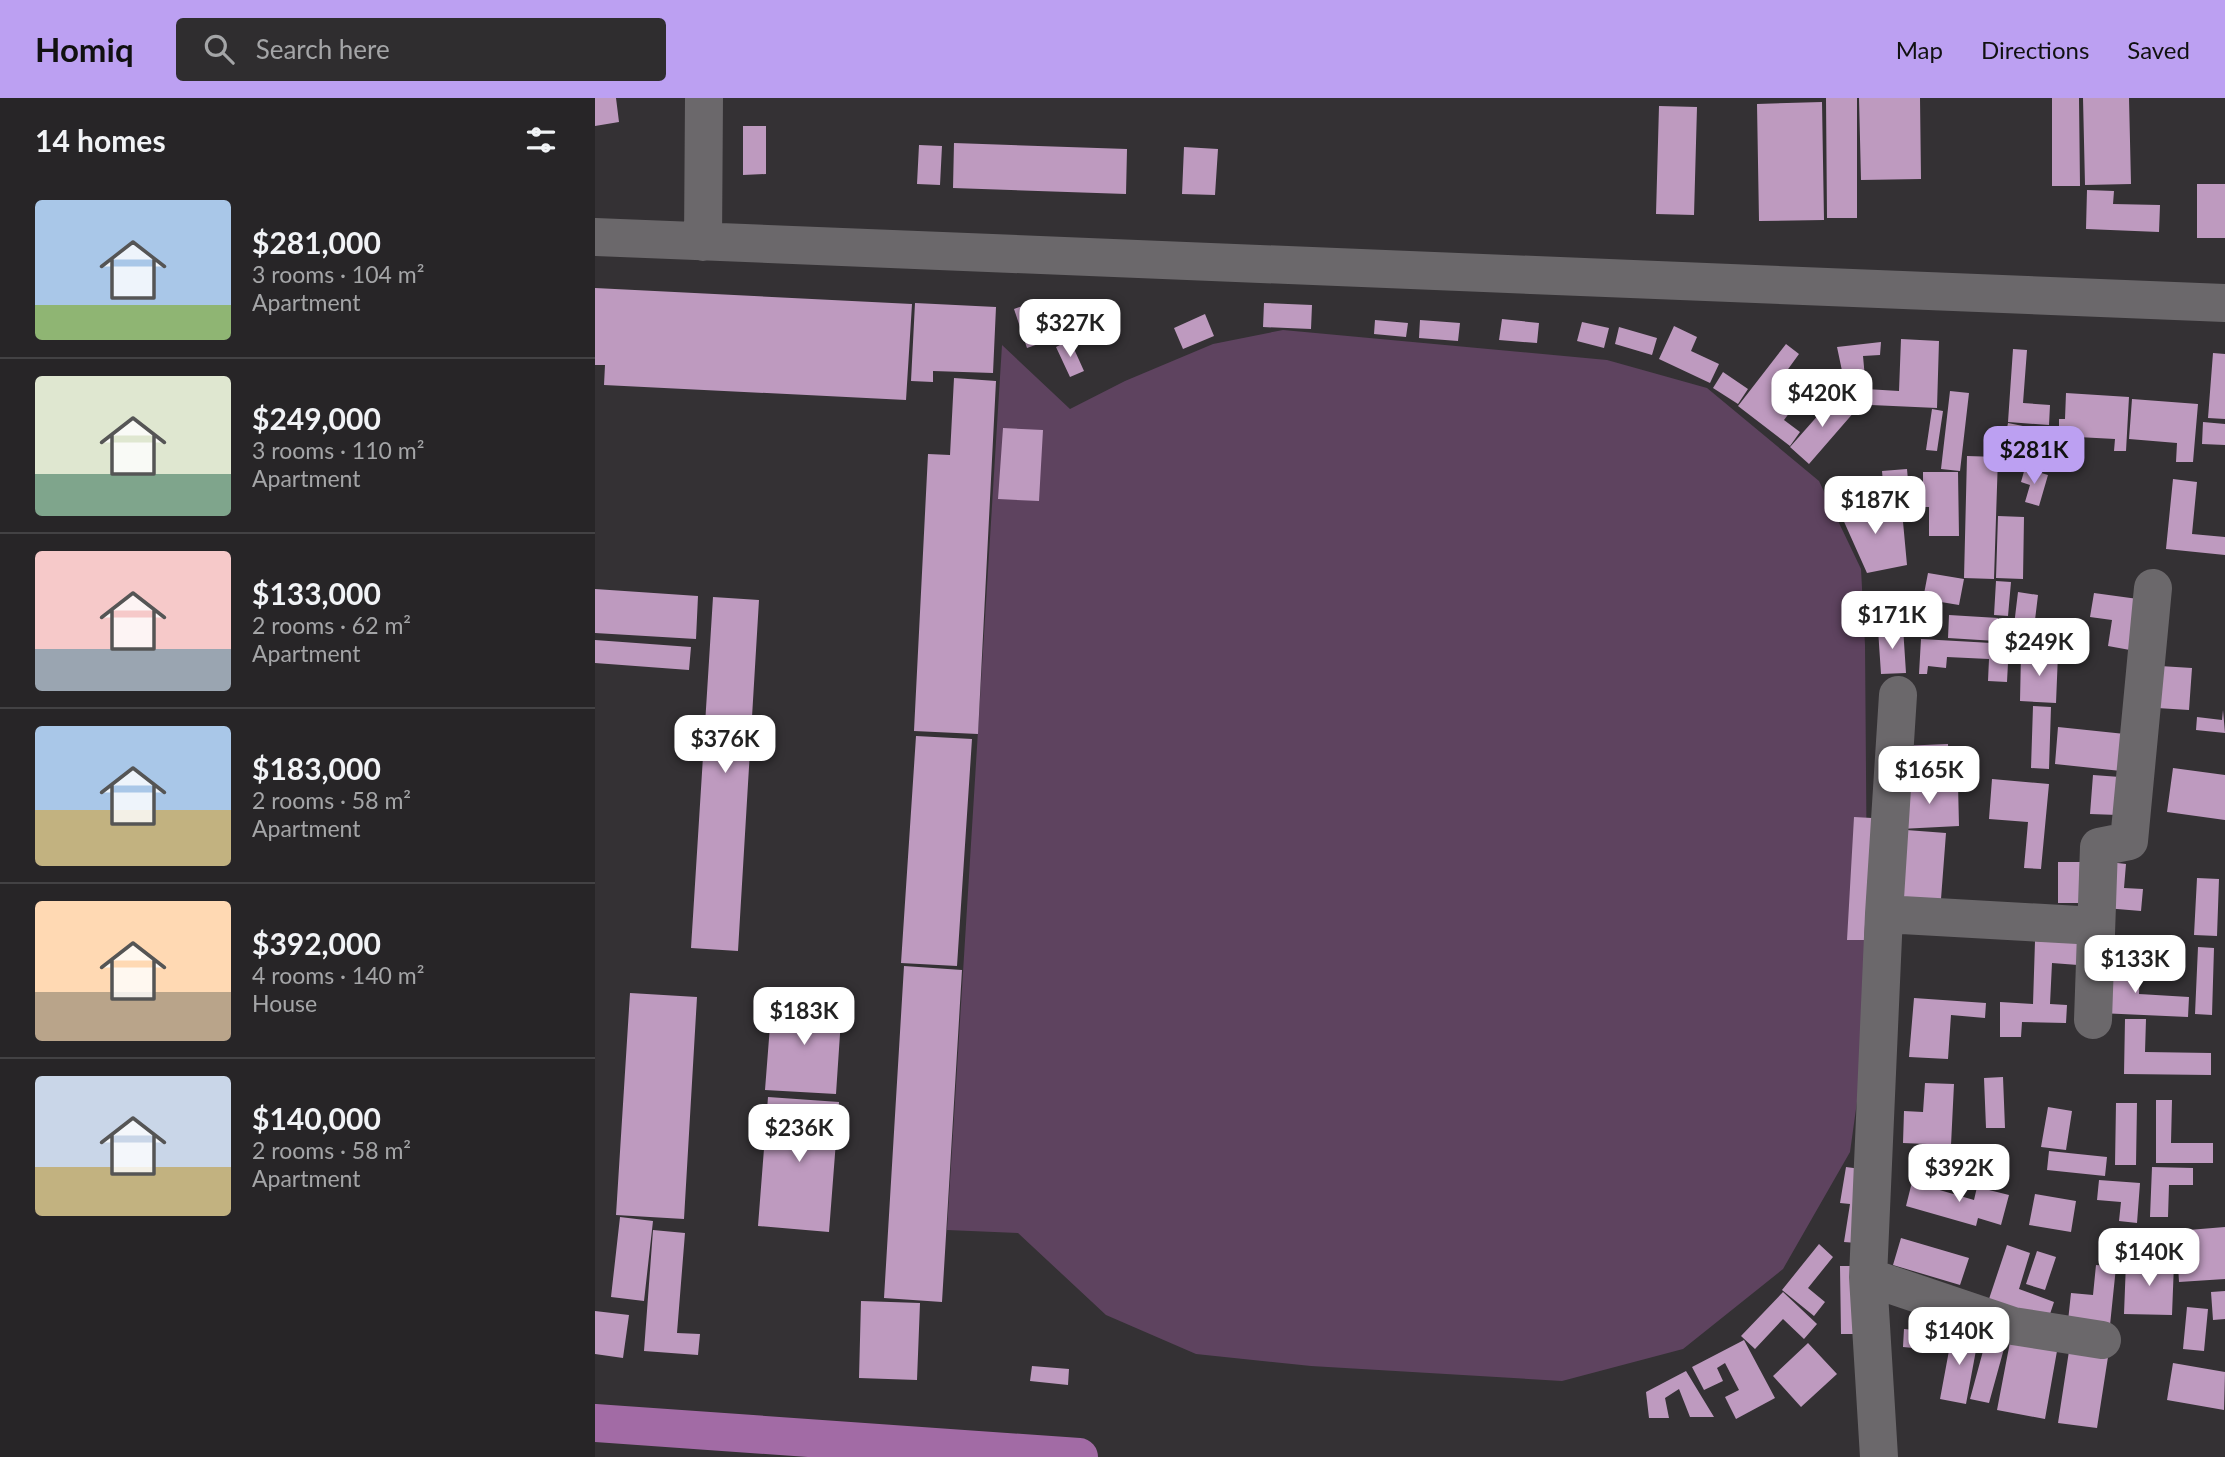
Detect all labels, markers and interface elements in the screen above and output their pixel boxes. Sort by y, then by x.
search box [176,18,666,81]
text: Homiq [35,29,134,69]
icon: search [200,30,238,68]
text: Search here [256,33,390,65]
text: Map [1896,35,1943,64]
text: Directions [1981,35,2089,64]
text: Saved [2127,35,2190,64]
icon: filters [522,121,560,159]
text: 14 homes [35,122,166,158]
text: $281,000 [252,224,381,260]
icon: home [91,228,175,312]
text: 3 rooms · 104 m² [252,260,424,288]
text: Apartment [252,288,360,316]
pin: $327K [1021,300,1119,359]
text: $327K [1035,308,1105,336]
pin: $420K [1773,370,1871,429]
text: $420K [1787,378,1857,406]
text: $249,000 [252,400,381,436]
icon: home [91,404,175,488]
pin: $281K [1985,426,2083,486]
text: $281K [1999,435,2069,463]
text: 3 rooms · 110 m² [252,436,424,464]
text: Apartment [252,464,360,492]
pin: $187K [1826,476,1924,536]
text: $187K [1840,485,1910,513]
text: $133,000 [252,575,381,611]
icon: home [91,579,175,663]
pin: $171K [1843,592,1941,651]
text: $171K [1857,600,1927,628]
text: 2 rooms · 62 m² [252,611,411,639]
pin: $249K [1990,618,2088,678]
text: $249K [2004,627,2074,655]
text: Apartment [252,639,360,667]
pin: $376K [676,716,774,775]
text: $376K [690,724,760,752]
pin: $165K [1880,746,1978,806]
text: $183,000 [252,750,381,786]
icon: home [91,754,175,838]
text: $165K [1894,755,1964,783]
text: 2 rooms · 58 m² [252,786,411,814]
text: Apartment [252,814,360,842]
text: $392,000 [252,925,381,961]
icon: home [91,929,175,1013]
pin: $133K [2086,936,2184,995]
text: $133K [2100,944,2170,972]
text: 4 rooms · 140 m² [252,961,424,989]
pin: $183K [755,988,853,1047]
text: House [252,989,317,1017]
text: $183K [769,996,839,1024]
text: $140,000 [252,1100,381,1136]
icon: home [91,1104,175,1188]
pin: $236K [750,1104,848,1164]
text: $236K [764,1113,834,1141]
text: 2 rooms · 58 m² [252,1136,411,1164]
pin: $392K [1910,1144,2008,1204]
text: $392K [1924,1153,1994,1181]
text: Apartment [252,1164,360,1192]
pin: $140K [2100,1228,2198,1288]
text: $140K [2114,1237,2184,1265]
pin: $140K [1910,1308,2008,1367]
text: $140K [1924,1316,1994,1344]

